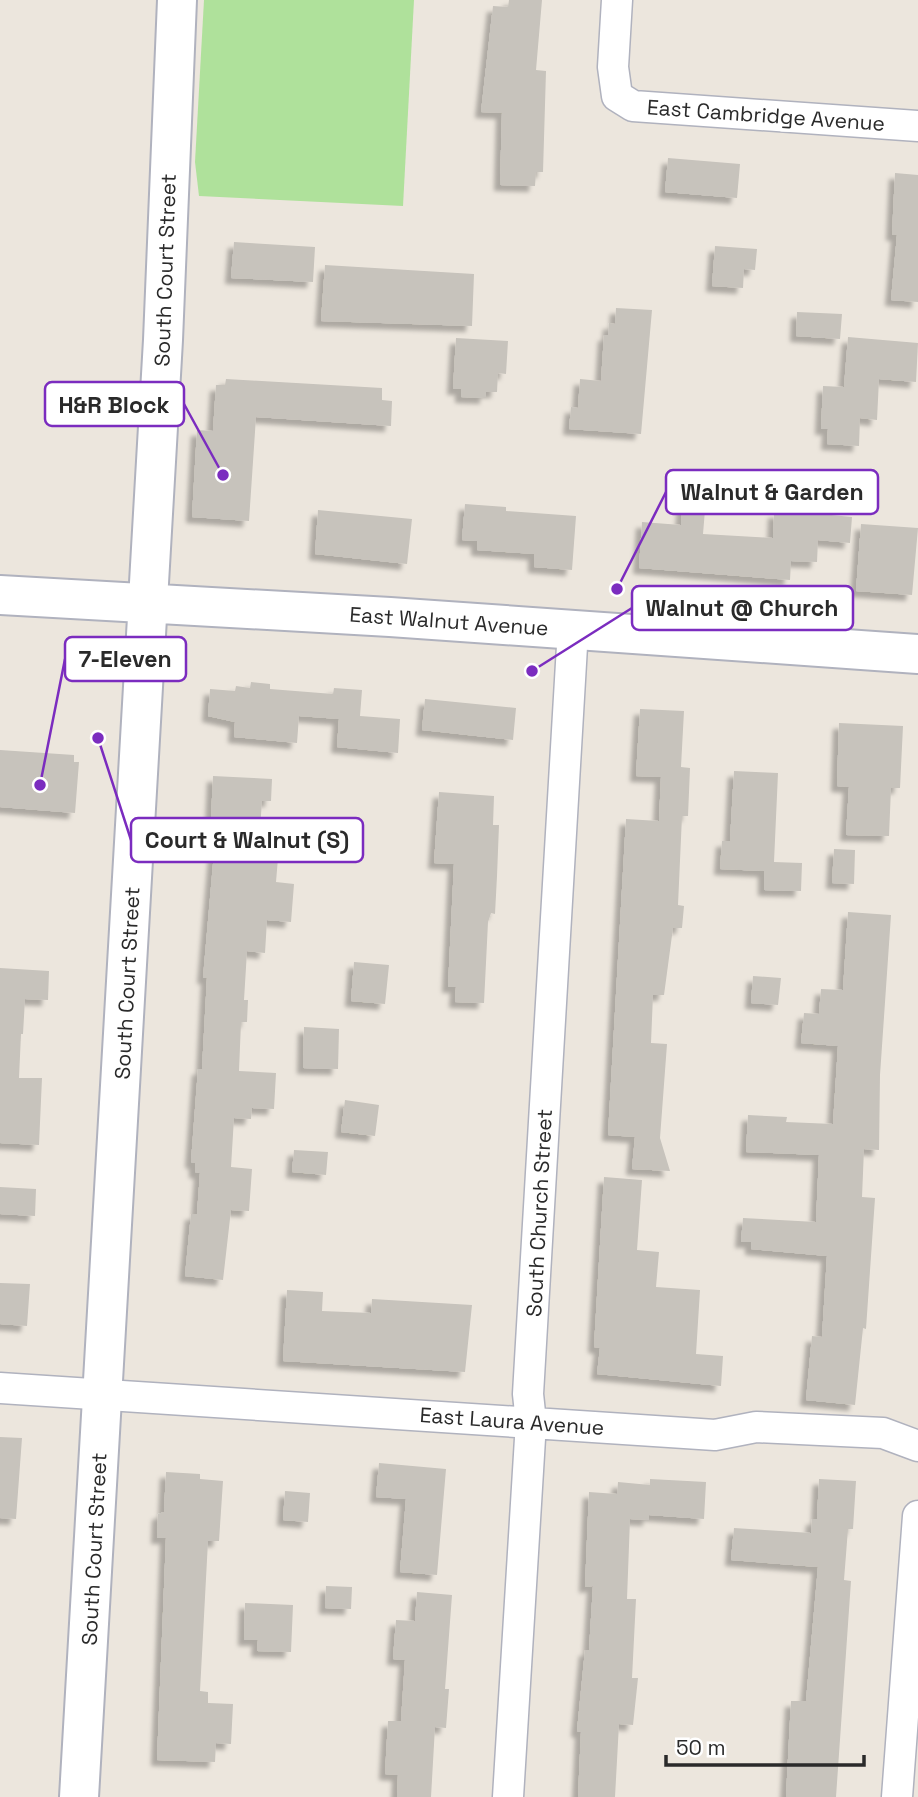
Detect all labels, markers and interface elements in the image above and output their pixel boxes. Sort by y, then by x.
street label: East Cambridge Avenue [646,93,886,137]
street label: South Court Street [148,173,182,367]
callout: H&R Block [45,382,184,426]
text: H&R Block [59,390,170,420]
callout: Walnut & Garden [666,470,878,514]
text: Walnut & Garden [680,477,864,507]
callout: Walnut @ Church [632,586,853,630]
text: Walnut @ Church [646,593,838,623]
street label: East Walnut Avenue [349,601,549,641]
callout: 7-Eleven [65,637,186,681]
text: 7-Eleven [78,644,172,674]
callout: Court & Walnut (S) [131,818,363,862]
text: Court & Walnut (S) [145,825,349,855]
street label: South Court Street [108,886,146,1080]
street label: South Church Street [520,1108,558,1318]
street label: East Laura Avenue [419,1401,605,1441]
street label: South Court Street [75,1452,113,1646]
scale bar [666,1724,864,1768]
text: 50 m [676,1734,726,1761]

